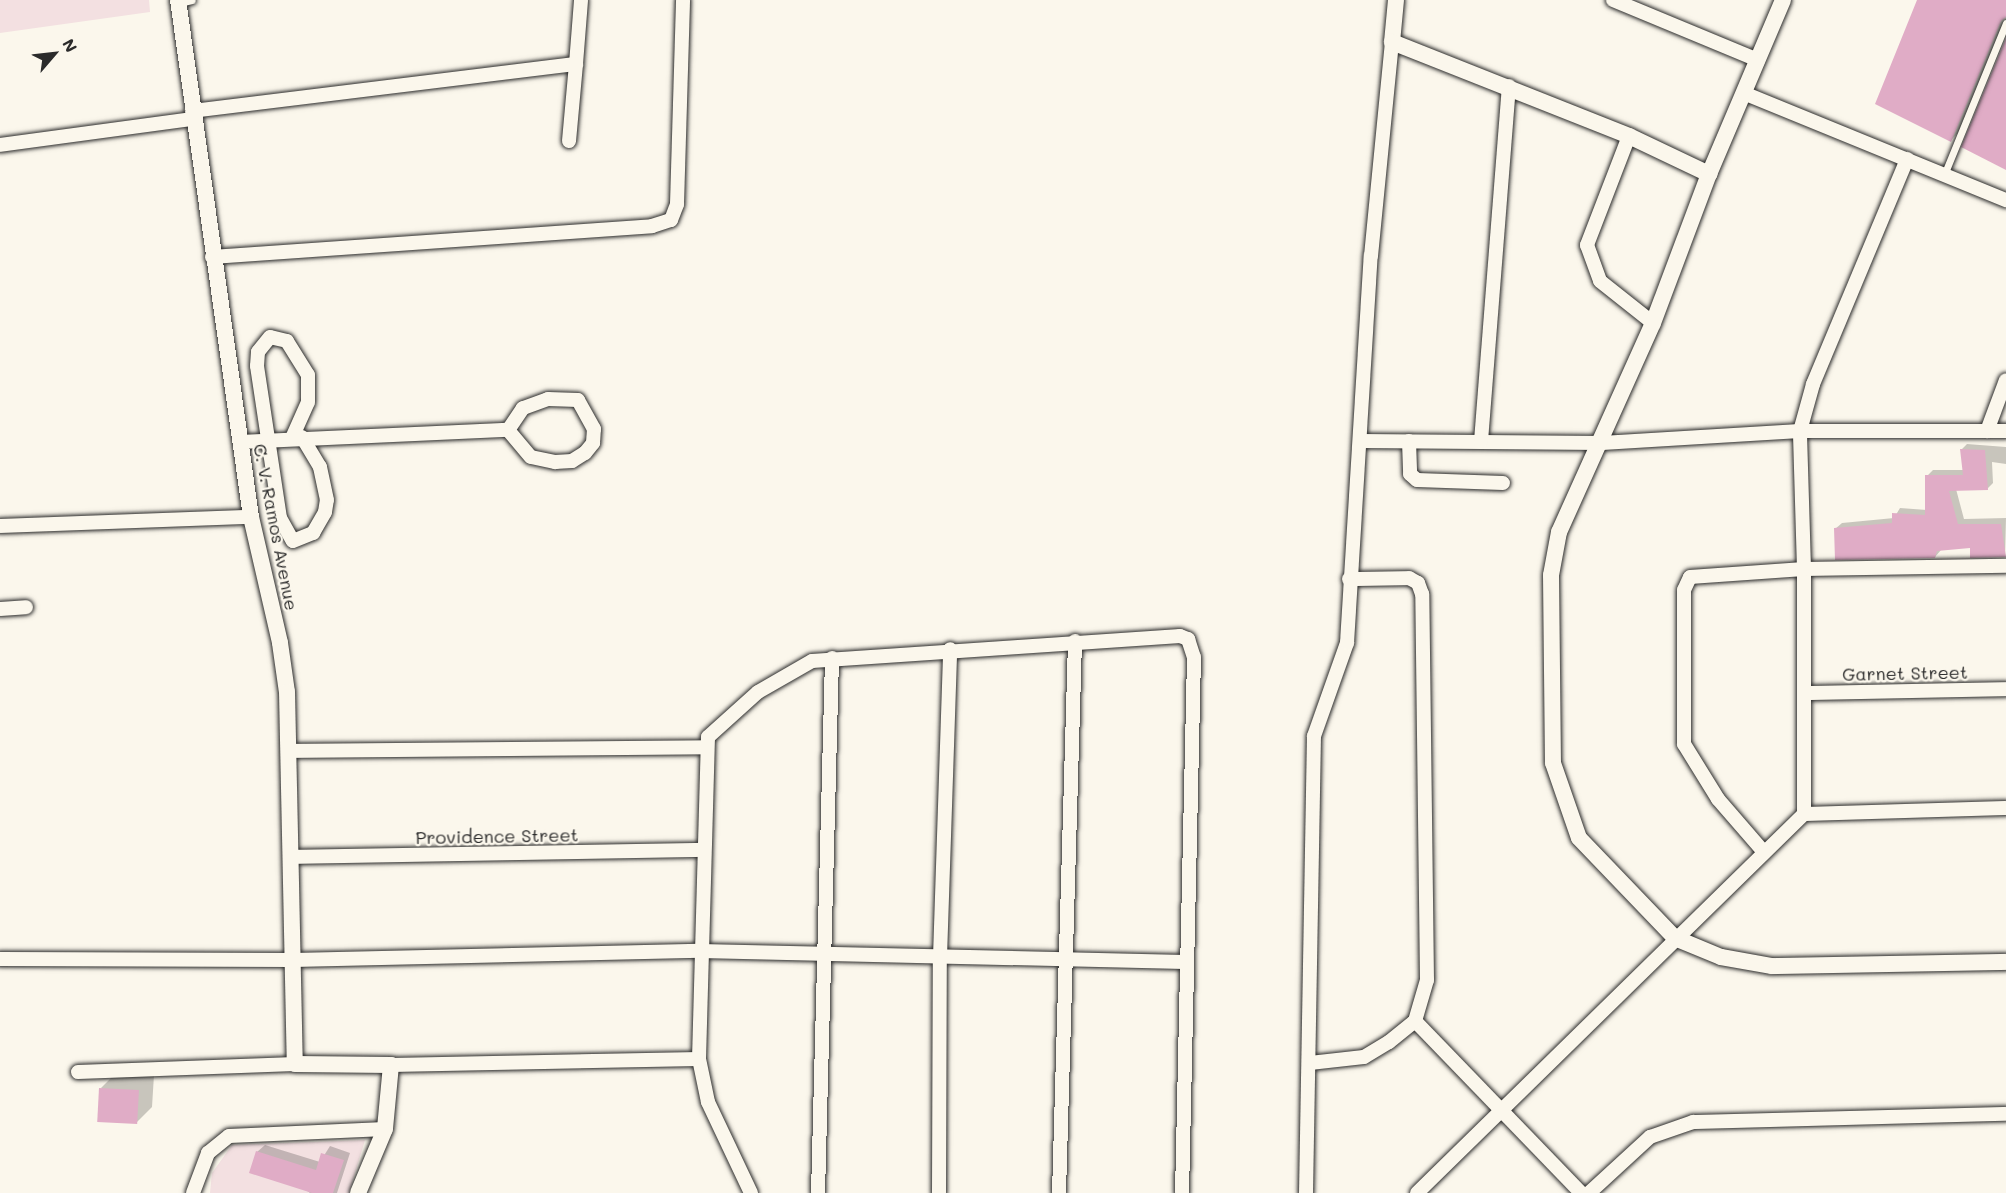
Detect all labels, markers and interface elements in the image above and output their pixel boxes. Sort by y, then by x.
north arrow [24,24,84,84]
text: N [58,35,82,56]
street label: C. V. Ramos Avenue [249,442,303,612]
street label: Garnet Street [1842,661,1968,685]
street label: Providence Street [415,824,579,848]

